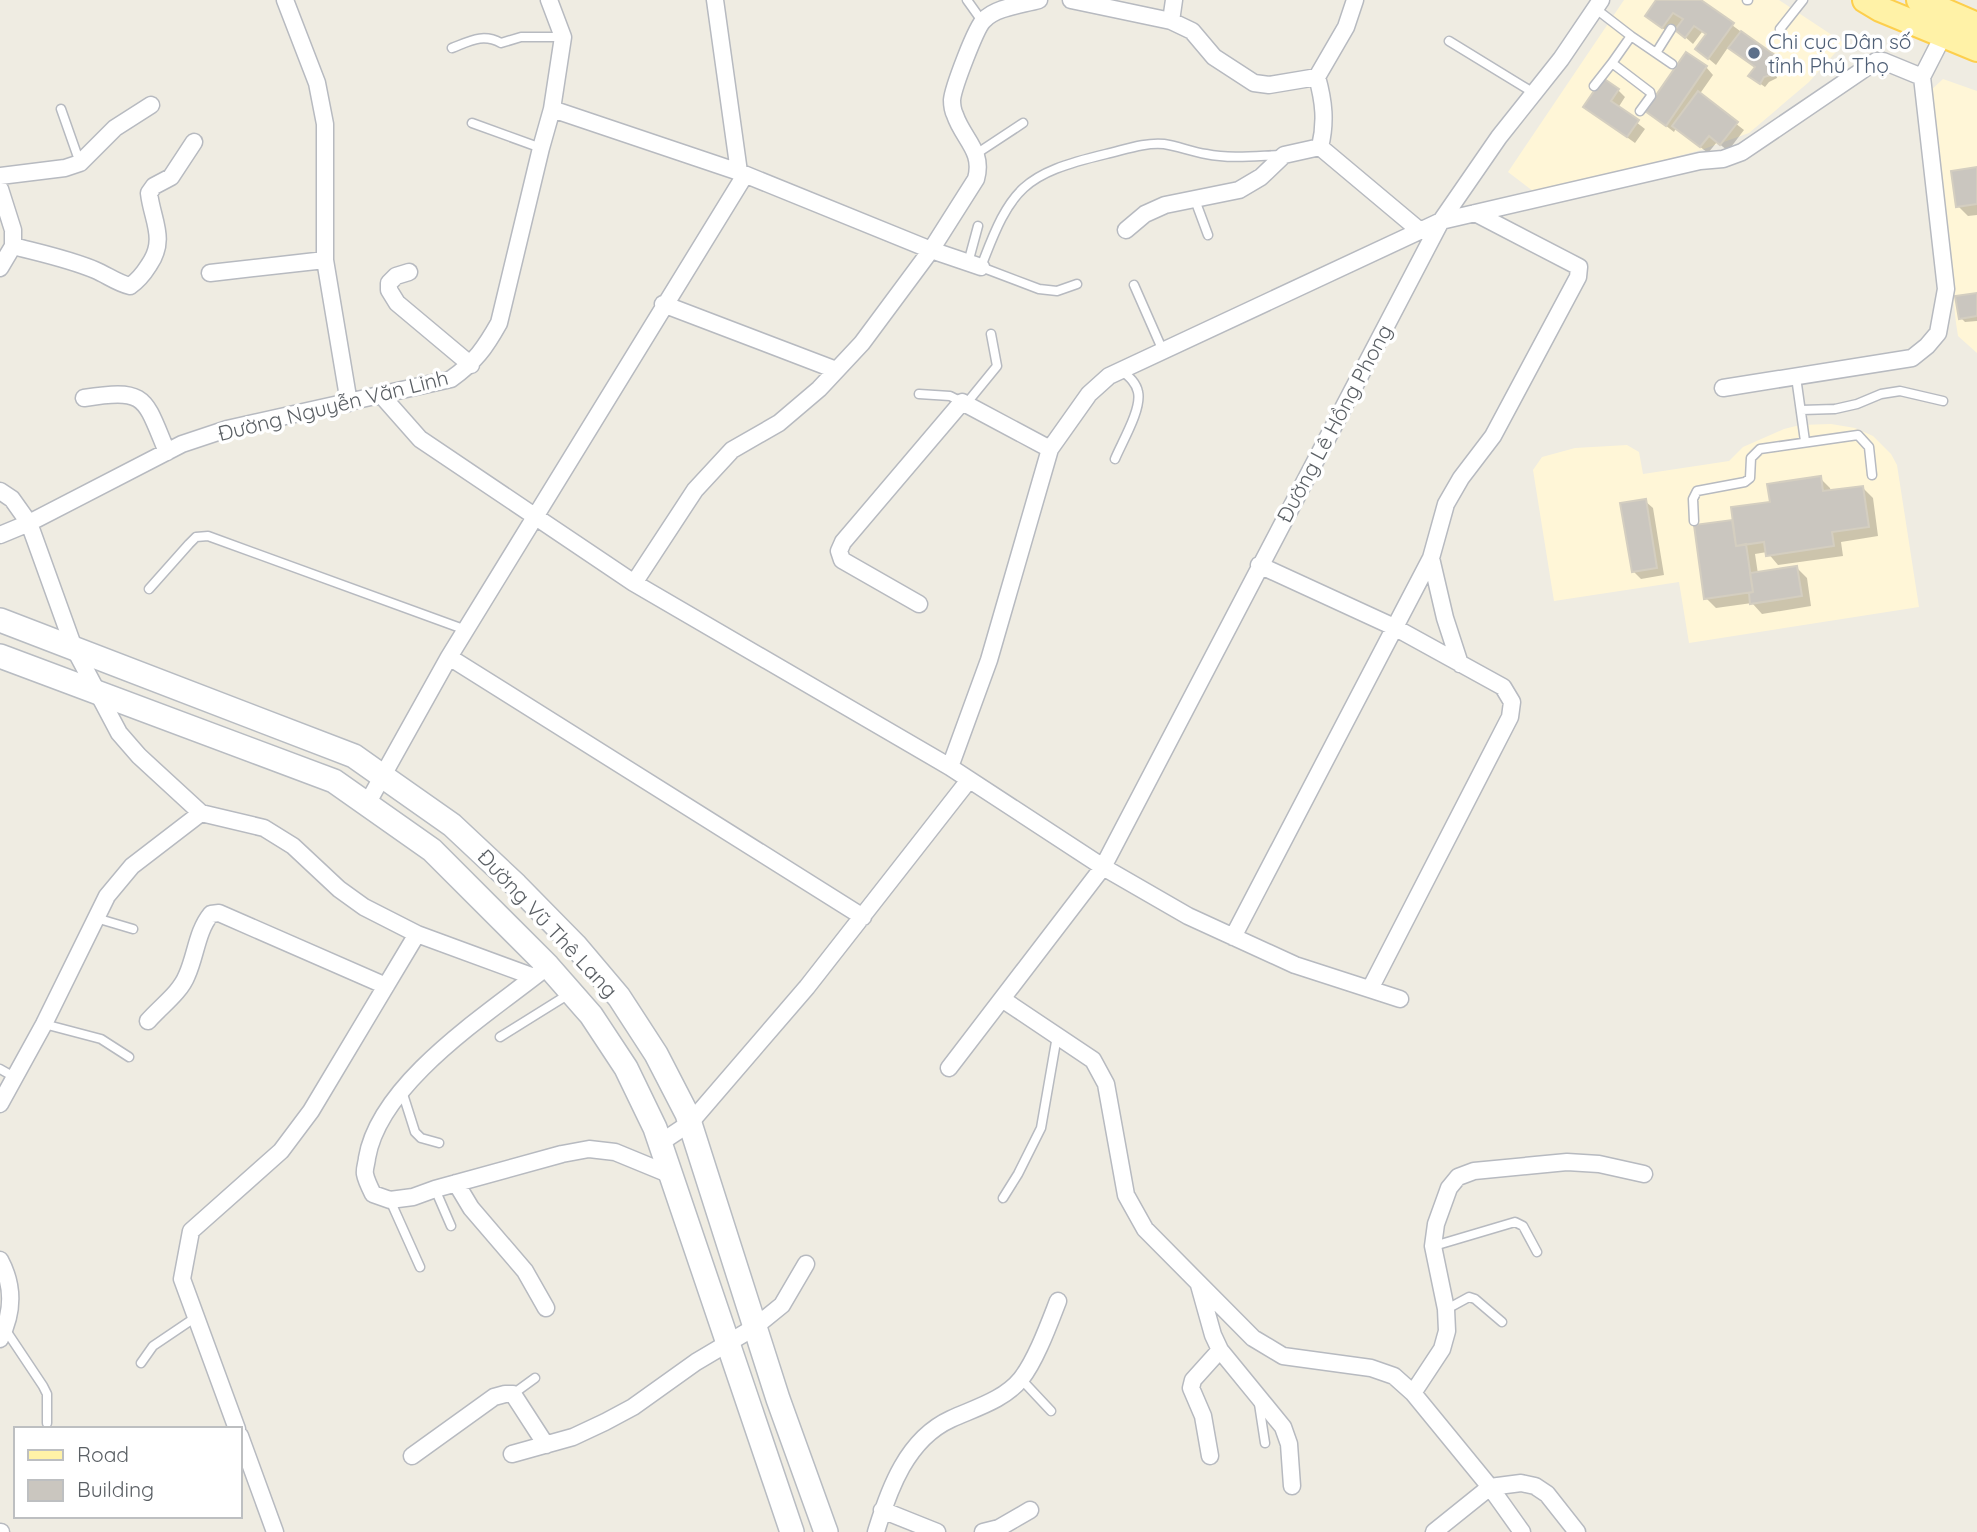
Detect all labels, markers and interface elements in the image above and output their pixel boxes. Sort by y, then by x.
place label: Chi cục Dân số tỉnh Phú Thọ [1768,28,1912,78]
marker: Chi cục Dân số tỉnh Phú Thọ [1746,45,1762,61]
street label: Đường Lê Hồng Phong [1271,319,1397,527]
street label: Đường Nguyễn Văn Linh [215,364,451,446]
street label: Đường Vũ Thê Lang [473,843,623,1003]
legend [14,1427,242,1518]
text: Road [77,1441,129,1467]
text: Building [77,1476,154,1502]

